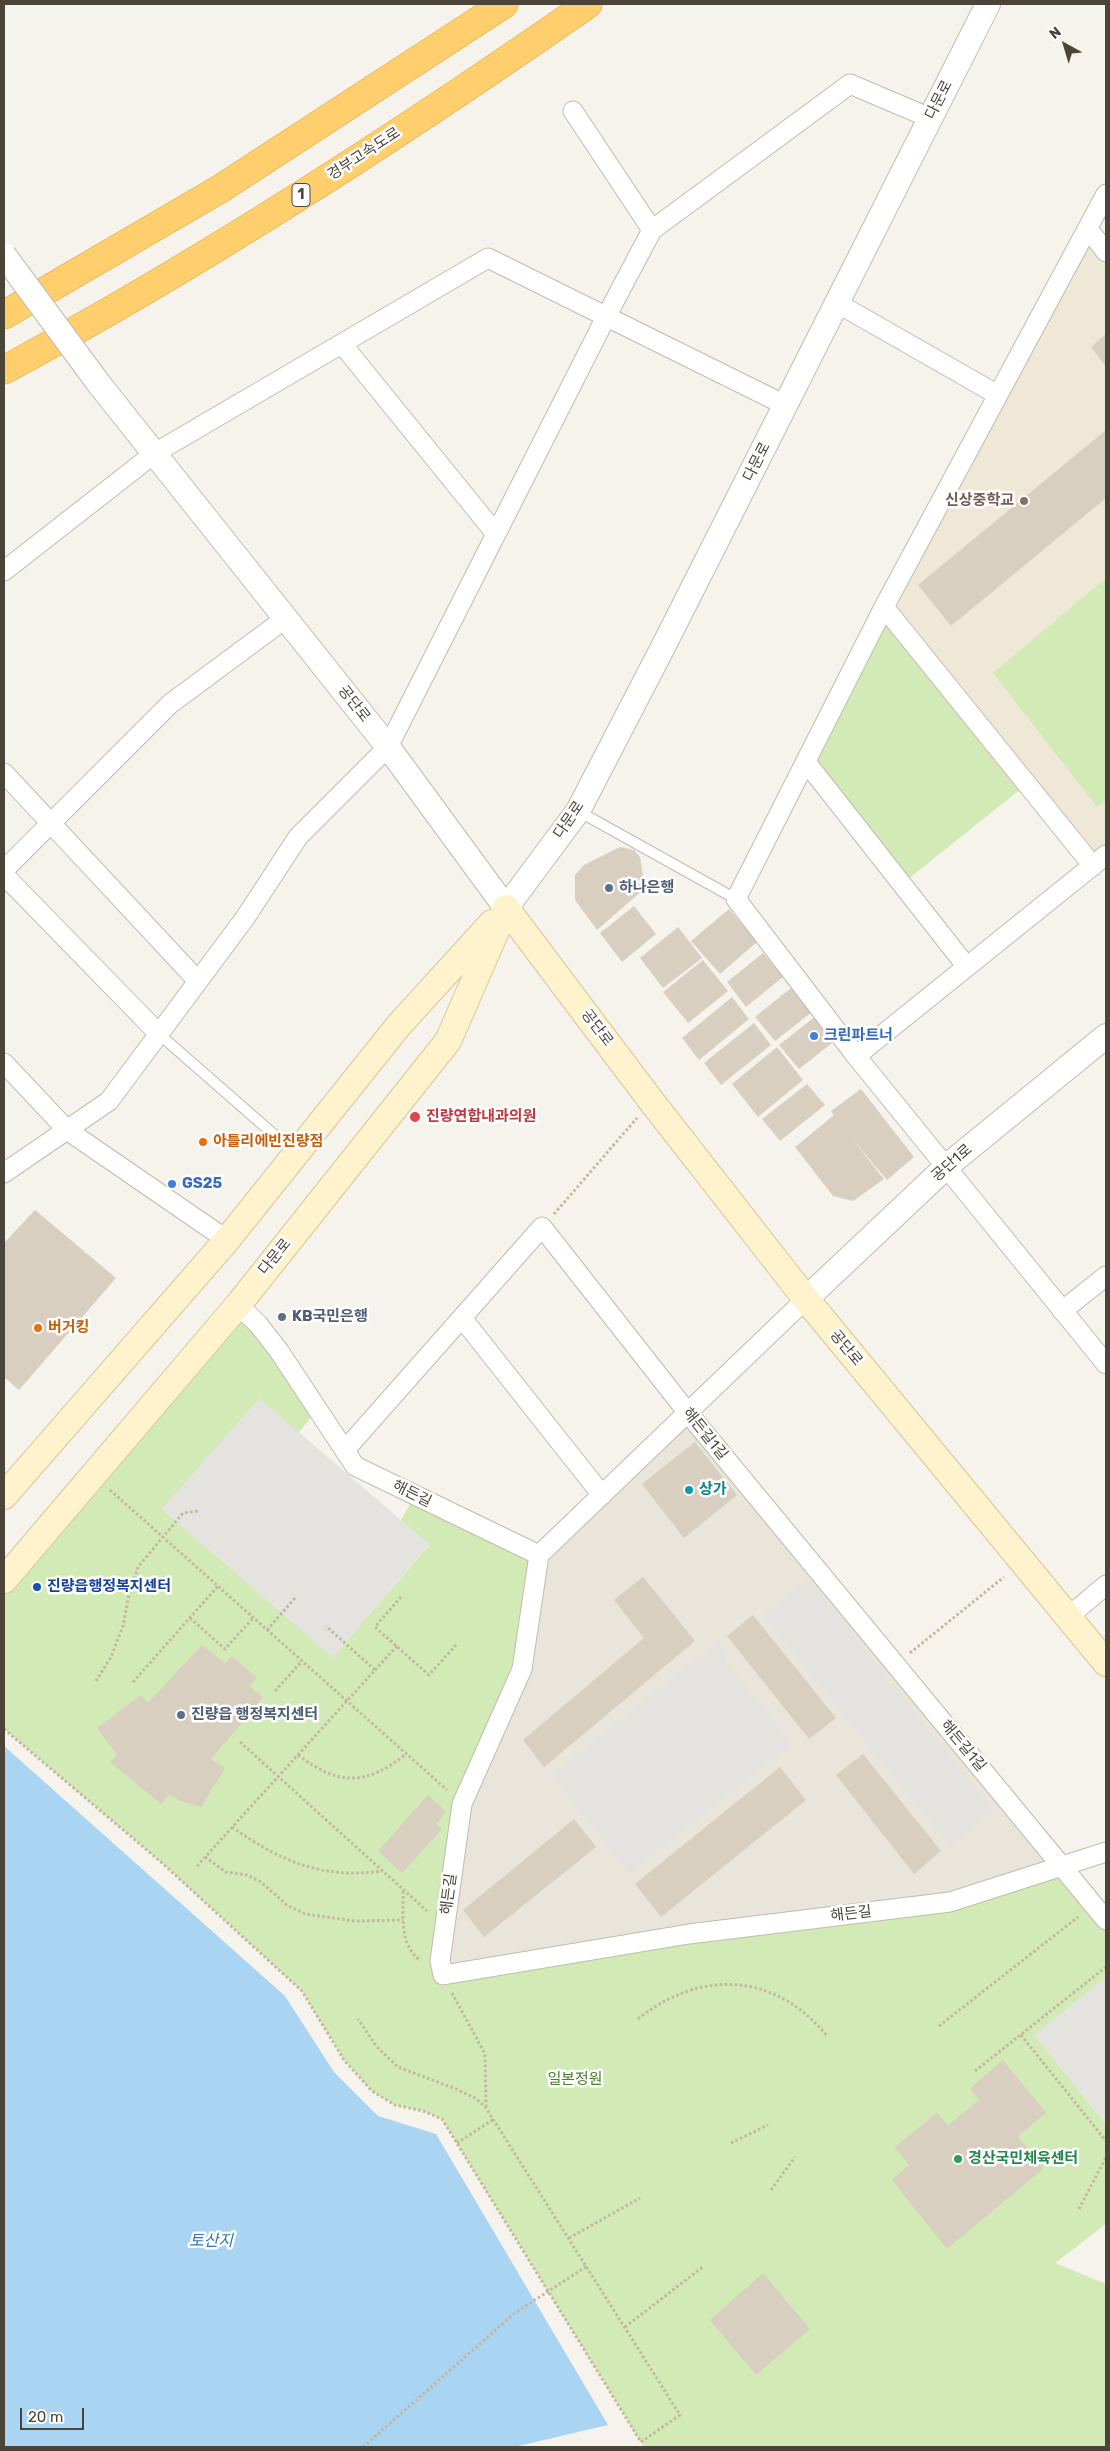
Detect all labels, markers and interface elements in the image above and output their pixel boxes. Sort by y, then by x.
north arrow [1040,20,1090,70]
text: N [1046,23,1065,43]
street label: 다문로 [922,77,956,123]
street label: 경부고속도로 [324,124,404,184]
road number: 1 [292,184,310,206]
street label: 다문로 [740,439,774,485]
place label: 신상중학교 [945,492,1014,510]
marker: 신상중학교 [1018,495,1030,507]
street label: 공단로 [334,682,374,726]
street label: 다문로 [550,798,588,842]
place label: 하나은행 [619,879,674,897]
marker: 하나은행 [603,882,615,894]
street label: 공단로 [577,1006,617,1050]
place label: 크린파트너 [824,1027,893,1045]
marker: 크린파트너 [808,1030,820,1042]
place label: 진량연합내과의원 [426,1108,536,1126]
marker: 진량연합내과의원 [408,1110,422,1124]
place label: 아틀리에빈진량점 [213,1133,323,1151]
marker: 아틀리에빈진량점 [197,1136,209,1148]
street label: 공단1로 [928,1141,976,1185]
place label: GS25 [182,1175,222,1193]
marker: GS25 [166,1178,178,1190]
street label: 다문로 [255,1235,295,1279]
place label: KB국민은행 [292,1308,368,1326]
marker: KB국민은행 [276,1311,288,1323]
place label: 버거킹 [48,1319,89,1337]
marker: 버거킹 [32,1322,44,1334]
street label: 공단로 [826,1326,866,1370]
street label: 해든길1길 [679,1404,731,1464]
street label: 해든길 [389,1477,435,1511]
place label: 상가 [699,1481,727,1499]
marker: 상가 [683,1484,695,1496]
place label: 진량읍행정복지센터 [47,1578,171,1596]
marker: 진량읍행정복지센터 [31,1581,43,1593]
place label: 진량읍 행정복지센터 [191,1706,318,1724]
marker: 진량읍 행정복지센터 [175,1709,187,1721]
street label: 해든길1길 [936,1717,990,1775]
street label: 해든길 [438,1872,460,1916]
street label: 해든길 [829,1903,873,1925]
park label: 일본정원 [547,2071,603,2089]
place label: 경산국민체육센터 [968,2150,1078,2168]
marker: 경산국민체육센터 [952,2153,964,2165]
water label: 토산지 [189,2231,233,2251]
scale bar [22,2398,86,2430]
text: 20 m [28,2408,63,2426]

